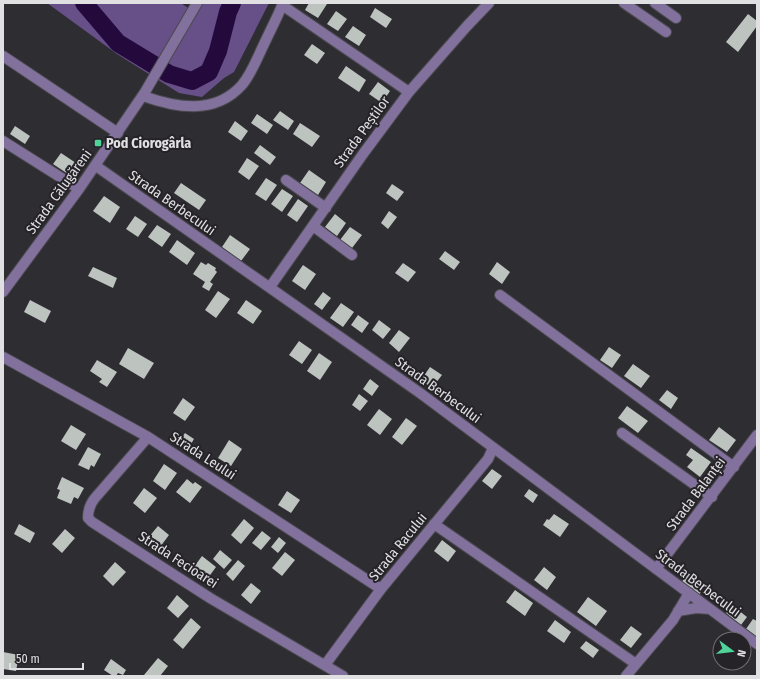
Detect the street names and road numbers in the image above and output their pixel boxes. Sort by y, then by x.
street label: Strada Peștilor [330,93,395,172]
street label: Strada Călugăreni [23,146,95,238]
street label: Strada Berbecului [125,167,219,239]
street label: Strada Berbecului [392,353,484,427]
street label: Strada Leului [167,428,239,484]
street label: Strada Balanței [663,454,730,535]
street label: Strada Racului [365,510,431,584]
street label: Strada Fecioarei [135,528,221,592]
street label: Strada Berbecului [652,546,744,620]

